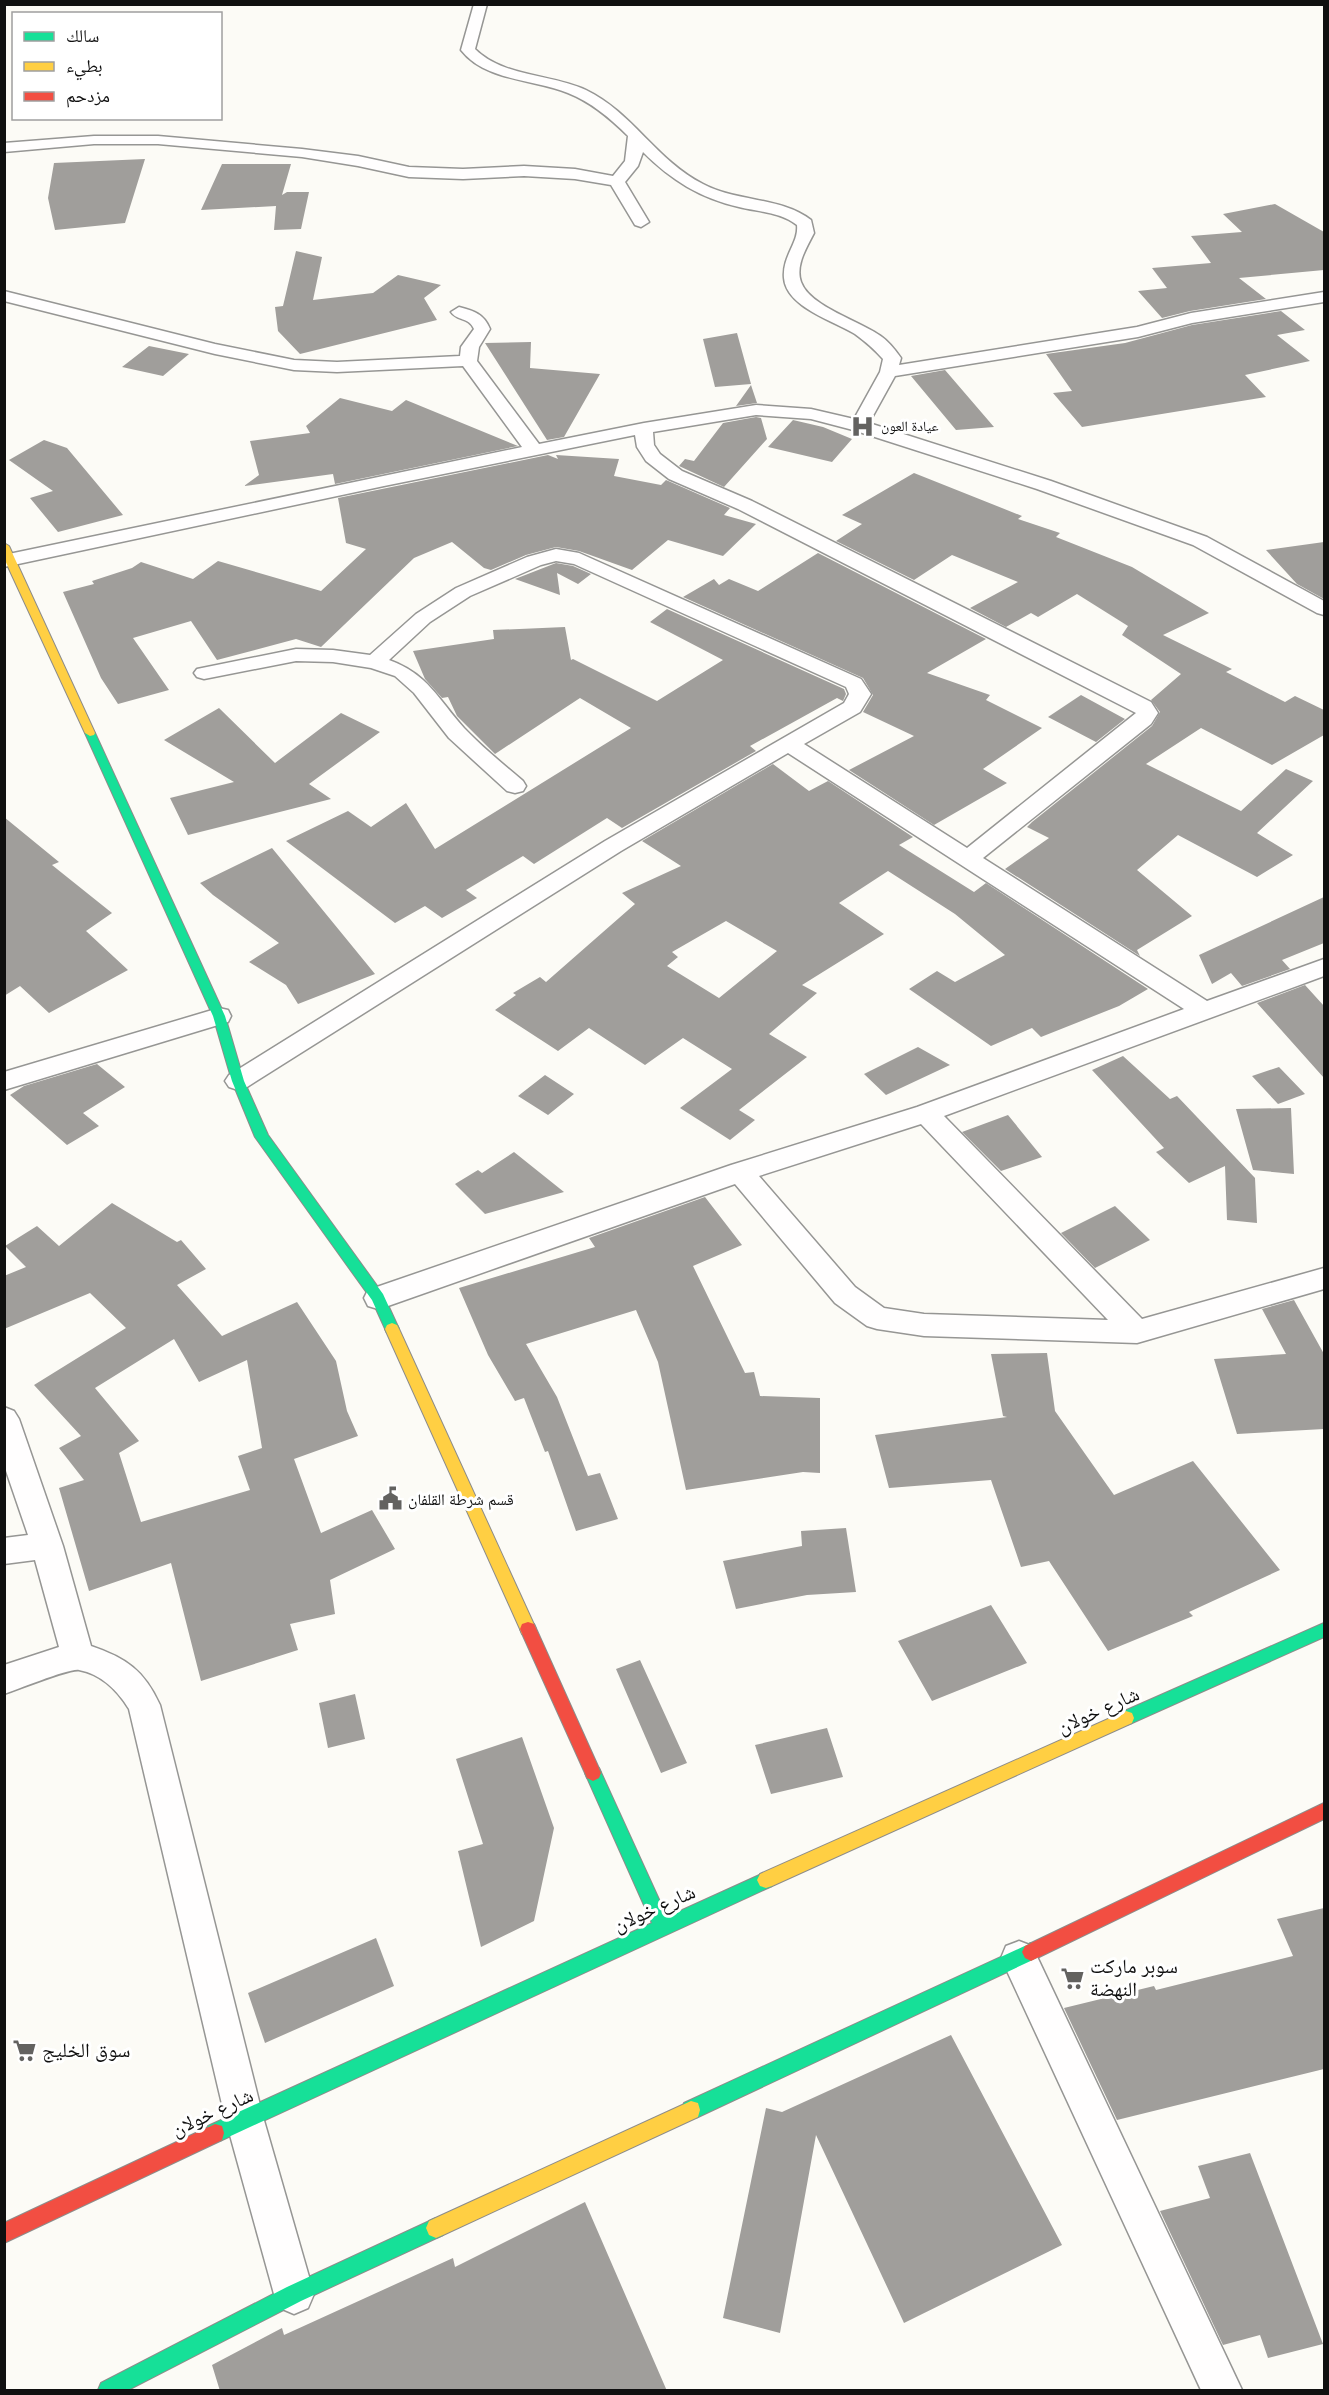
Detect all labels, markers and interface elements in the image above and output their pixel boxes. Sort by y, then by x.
legend [12,12,222,120]
text: سالك [66,23,99,47]
text: بطيء [66,53,103,81]
text: مزدحم [66,83,110,108]
hospital icon: عيادة العون [850,413,876,439]
place label: عيادة العون [881,416,939,435]
public building icon: قسم شرطة القلفان [377,1486,403,1512]
place label: قسم شرطة القلفان [408,1488,514,1510]
street label: شارع خولان [1052,1679,1143,1740]
street label: شارع خولان [608,1877,699,1938]
place label: سوبر ماركت النهضة [1090,1952,1178,2002]
supermarket icon: سوبر ماركت النهضة [1059,1965,1085,1991]
place label: سوق الخليج [42,2036,130,2063]
supermarket icon: سوق الخليج [11,2037,37,2063]
street label: شارع خولان [166,2081,257,2142]

